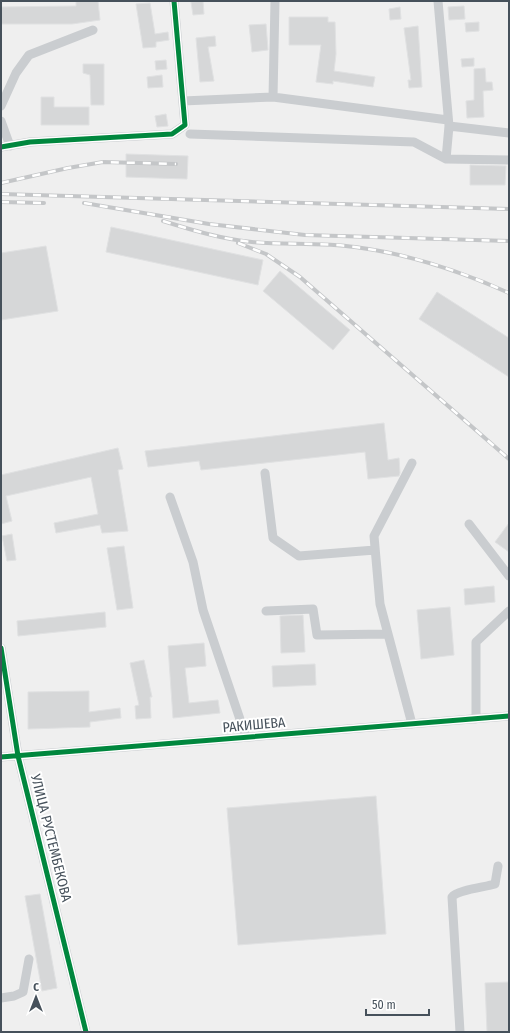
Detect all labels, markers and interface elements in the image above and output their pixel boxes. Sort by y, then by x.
street label: РАКИШЕВА [222,714,287,736]
street label: УЛИЦА РУСТЕМБЕКОВА [27,771,75,904]
north arrow [16,977,56,1017]
text: С [33,981,39,994]
scale bar [366,991,429,1017]
text: 50 m [372,998,396,1012]

